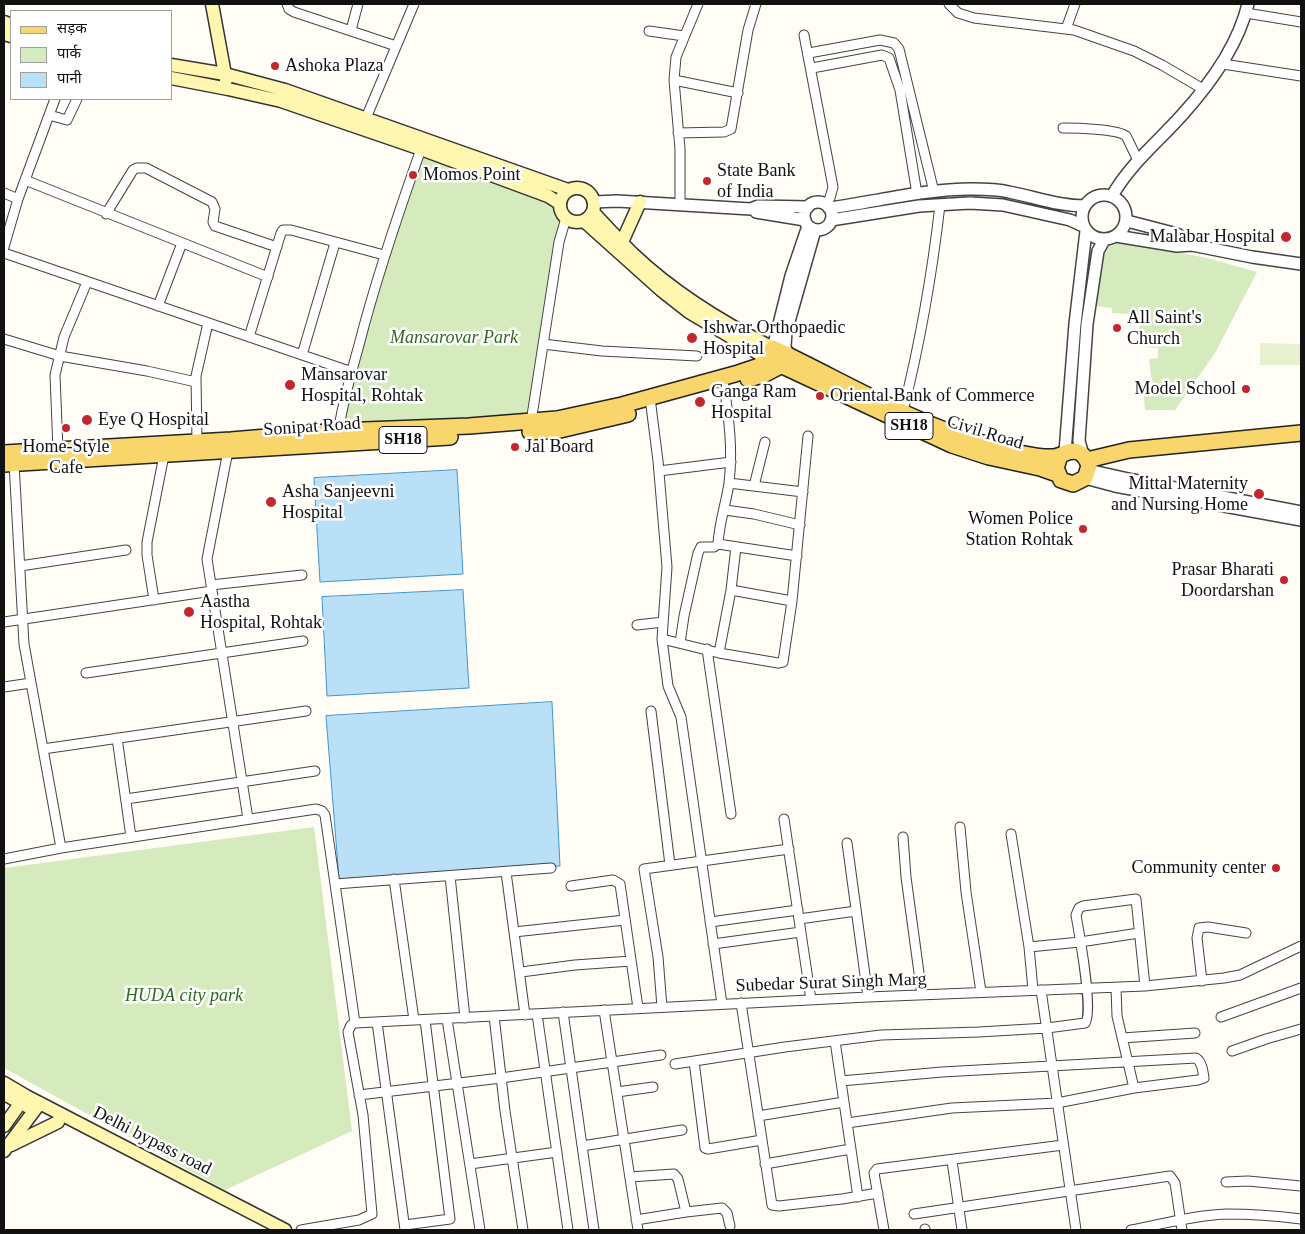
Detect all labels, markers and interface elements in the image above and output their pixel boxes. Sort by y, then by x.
legend [10,10,172,100]
text: सड़क [57,20,87,36]
text: पार्क [57,45,81,61]
place label: Ashoka Plaza [285,55,383,77]
marker: Ashoka Plaza [269,60,281,72]
text: पानी [57,70,82,86]
place label: State Bank of India [717,160,795,202]
place label: Momos Point [423,164,521,186]
marker: Momos Point [407,169,419,181]
marker: State Bank of India [701,175,713,187]
place label: Malabar Hospital [1150,226,1275,248]
marker: Malabar Hospital [1279,230,1293,244]
place label: All Saint's Church [1127,307,1202,350]
place label: Ishwar Orthopaedic Hospital [703,317,845,359]
marker: All Saint's Church [1111,322,1123,334]
park label: Mansarovar Park [390,327,518,349]
marker: Ishwar Orthopaedic Hospital [685,331,699,345]
place label: Mansarovar Hospital, Rohtak [301,364,423,406]
marker: Mansarovar Hospital, Rohtak [283,378,297,392]
place label: Model School [1135,378,1236,400]
place label: Ganga Ram Hospital [711,381,796,424]
marker: Model School [1240,383,1252,395]
place label: Oriental Bank of Commerce [830,385,1034,407]
marker: Oriental Bank of Commerce [814,390,826,402]
marker: Ganga Ram Hospital [693,395,707,409]
place label: Eye Q Hospital [98,409,209,431]
street label: Civil Road [944,411,1026,455]
road number: SH18 [885,412,933,440]
marker: Eye Q Hospital [80,413,94,427]
street label: Sonipat Road [263,413,361,441]
marker: Home-Style Cafe [60,422,72,434]
road number: SH18 [379,426,427,454]
place label: Home-Style Cafe [23,436,109,478]
place label: Jal Board [525,436,593,458]
marker: Jal Board [509,441,521,453]
place label: Mittal Maternity and Nursing Home [1111,473,1248,516]
place label: Asha Sanjeevni Hospital [282,481,394,524]
marker: Mittal Maternity and Nursing Home [1252,487,1266,501]
marker: Asha Sanjeevni Hospital [264,495,278,509]
place label: Women Police Station Rohtak [966,508,1073,550]
marker: Women Police Station Rohtak [1077,523,1089,535]
place label: Prasar Bharati Doordarshan [1172,559,1274,602]
marker: Prasar Bharati Doordarshan [1278,574,1290,586]
place label: Aastha Hospital, Rohtak [200,591,322,634]
marker: Aastha Hospital, Rohtak [182,605,196,619]
place label: Community center [1132,857,1266,879]
marker: Community center [1270,862,1282,874]
street label: Subedar Surat Singh Marg [735,969,927,997]
park label: HUDA city park [125,985,243,1007]
street label: Delhi bypass road [89,1102,215,1180]

